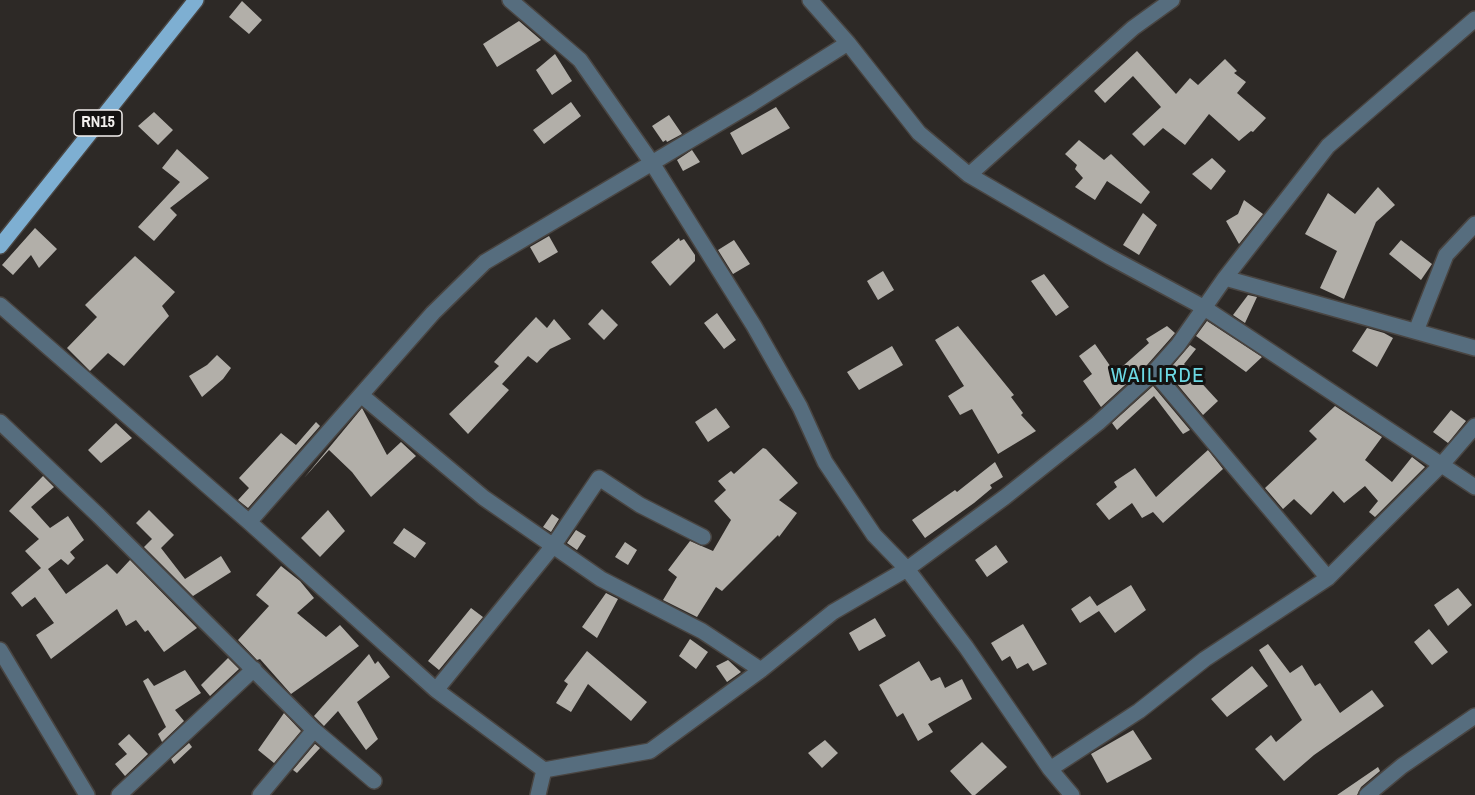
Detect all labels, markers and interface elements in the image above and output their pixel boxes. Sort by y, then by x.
road number: RN15 [74,110,122,136]
district label: WAILIRDE [1111,363,1205,389]

